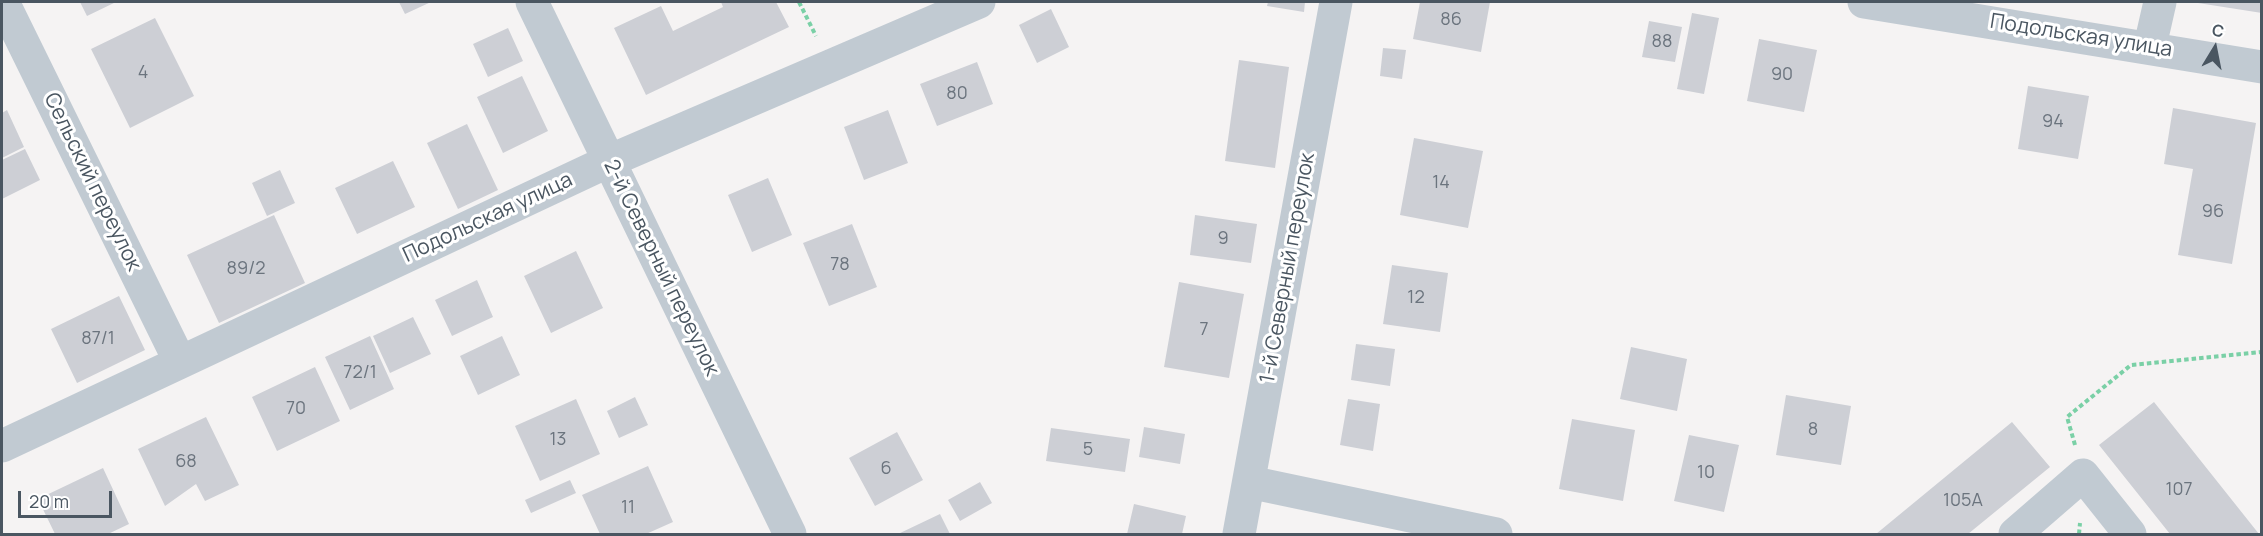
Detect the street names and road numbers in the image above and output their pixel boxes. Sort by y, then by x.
street label: Подольская улица [1988,9,2174,63]
street label: Сельский переулок [38,89,146,275]
street label: 1-й Северный переулок [1255,151,1321,385]
street label: 2-й Северный переулок [598,156,724,380]
street label: Подольская улица [399,168,577,268]

